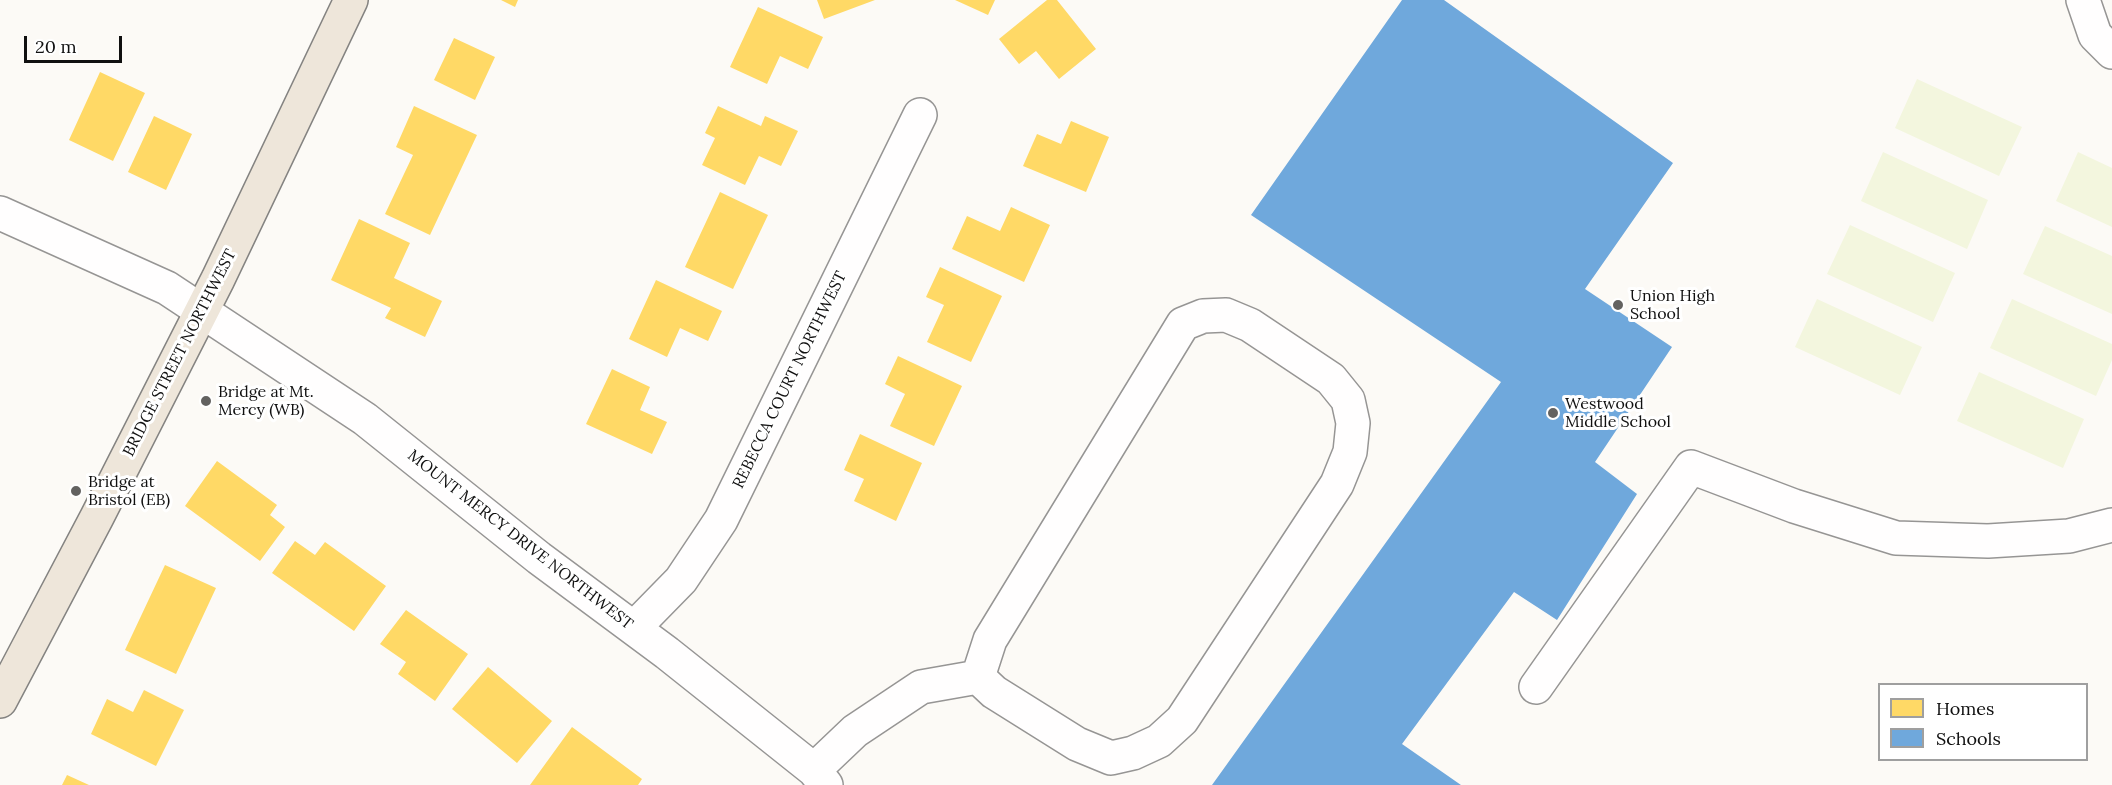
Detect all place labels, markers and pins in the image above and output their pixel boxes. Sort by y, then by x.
place label: Union High School [1630,286,1715,324]
marker: Union High School [1611,298,1625,312]
place label: Bridge at Mt. Mercy (WB) [218,382,314,420]
marker: Bridge at Mt. Mercy (WB) [199,394,213,408]
place label: Westwood Middle School [1565,394,1671,432]
marker: Westwood Middle School [1546,406,1560,420]
place label: Bridge at Bristol (EB) [88,472,170,510]
marker: Bridge at Bristol (EB) [69,484,83,498]

